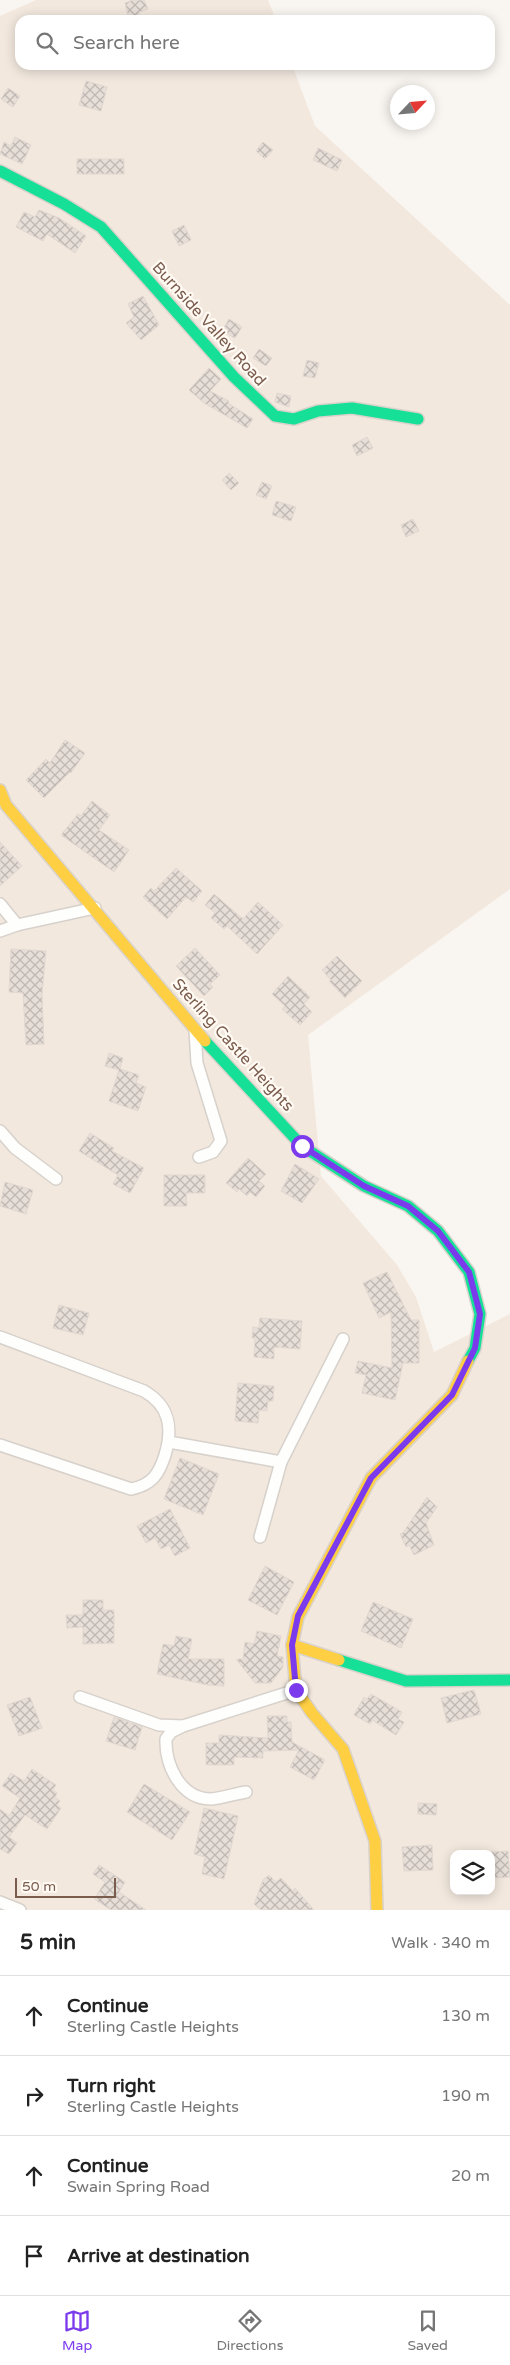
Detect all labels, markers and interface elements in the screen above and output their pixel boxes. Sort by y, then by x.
search box [15,15,495,70]
icon: search [33,29,61,57]
text: Search here [73,32,180,54]
north arrow [390,85,435,130]
street label: Burnside Valley Road [148,258,270,390]
street label: Sterling Castle Heights [168,974,298,1116]
route start [291,1135,314,1158]
route end [285,1679,308,1702]
map controls [450,1850,495,1895]
button: layers [450,1850,495,1895]
scale bar [15,1875,116,1898]
text: 50 m [22,1878,56,1895]
text: 5 min [20,1930,76,1955]
text: Walk · 340 m [391,1933,490,1953]
text: Continue [67,1995,149,2017]
icon: ahead [20,2002,48,2030]
text: 130 m [441,2006,490,2026]
text: Sterling Castle Heights [67,2017,239,2037]
text: Turn right [67,2075,155,2097]
icon: right [20,2082,48,2110]
text: 190 m [441,2086,490,2106]
text: Sterling Castle Heights [67,2097,239,2117]
text: Continue [67,2155,149,2177]
icon: ahead [20,2162,48,2190]
text: 20 m [451,2166,490,2186]
text: Swain Spring Road [67,2177,210,2197]
icon: arrive [20,2242,48,2270]
text: Arrive at destination [67,2245,250,2267]
tab: Map [62,2307,92,2354]
tab: Directions [216,2307,283,2354]
tab: Saved [407,2307,448,2354]

